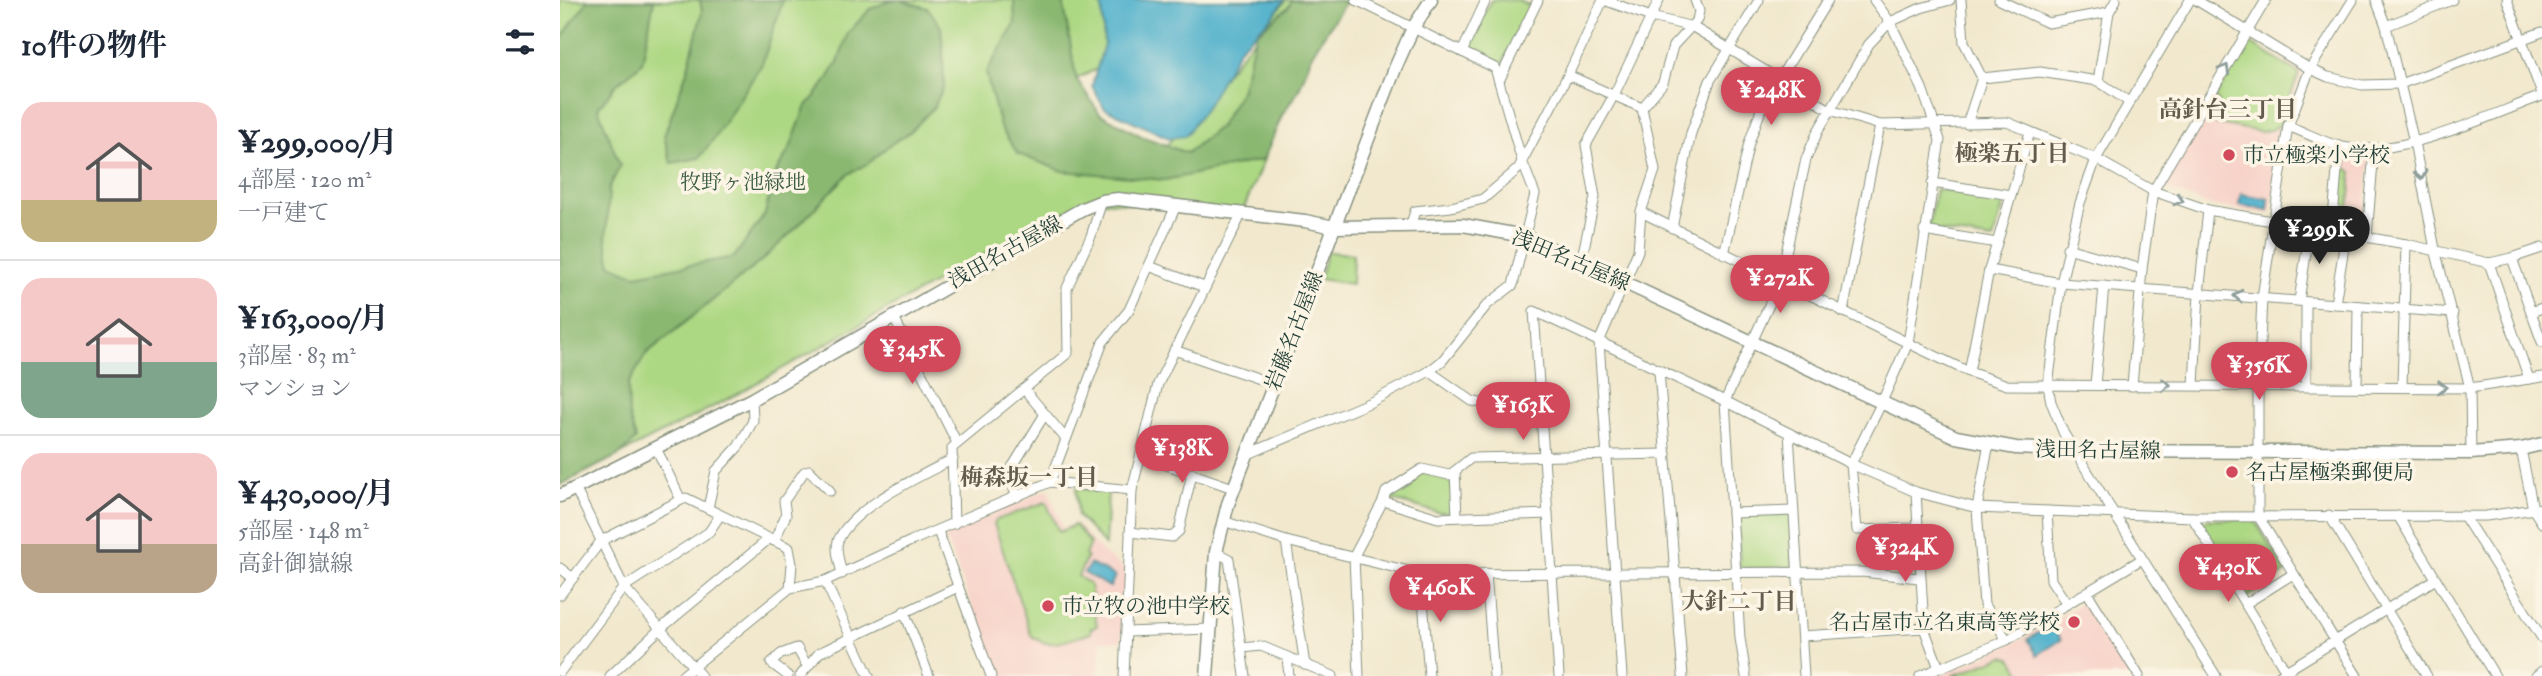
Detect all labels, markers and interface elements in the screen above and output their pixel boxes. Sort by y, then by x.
icon: filters [501,23,539,61]
text: 10件の物件 [21,27,167,64]
one-way arrow [2217,63,2230,76]
pin: ¥248K [1722,68,1820,127]
text: ¥248K [1737,75,1805,104]
district label: 高針台三丁目 [2159,95,2297,124]
text: ¥299,000/月 [238,124,398,161]
icon: home [77,130,161,214]
district label: 極楽五丁目 [1955,139,2070,168]
place label: 市立極楽小学校 [2243,142,2390,169]
marker: 市立極楽小学校 [2221,147,2237,163]
text: 4部屋 · 120 m² [238,165,371,194]
park label: 牧野ヶ池緑地 [680,169,806,196]
one-way arrow [2412,169,2427,181]
one-way arrow [2173,192,2185,206]
text: 一戸建て [238,198,330,227]
pin: ¥299K [2270,206,2368,266]
street label: 浅田名古屋線 [944,210,1067,295]
text: ¥299K [2285,214,2353,243]
street label: 浅田名古屋線 [1508,223,1634,298]
pin: ¥272K [1731,256,1829,315]
text: ¥272K [1746,263,1814,292]
street label: 岩藤名古屋線 [1259,268,1330,395]
one-way arrow [2232,289,2243,304]
text: ¥163,000/月 [238,300,389,337]
icon: home [77,306,161,390]
pin: ¥345K [863,326,961,386]
text: ¥345K [880,334,944,363]
text: 3部屋 · 83 m² [238,341,356,370]
pin: ¥356K [2210,342,2308,402]
text: ¥356K [2227,350,2291,379]
text: マンション [238,374,352,403]
one-way arrow [2161,377,2171,393]
one-way arrow [2437,380,2448,395]
pin: ¥163K [1474,382,1572,442]
text: ¥163K [1492,390,1554,419]
pin: ¥138K [1133,426,1231,485]
text: ¥138K [1151,433,1213,462]
street label: 浅田名古屋線 [2035,436,2161,465]
place label: 名古屋極楽郵便局 [2246,459,2414,486]
district label: 梅森坂一丁目 [960,463,1098,492]
marker: 名古屋極楽郵便局 [2224,464,2240,480]
text: ¥430,000/月 [238,475,395,512]
icon: home [77,481,161,565]
text: 5部屋 · 148 m² [238,516,369,545]
pin: ¥324K [1856,524,1954,584]
text: ¥324K [1872,532,1938,561]
pin: ¥430K [2179,544,2277,604]
text: 高針御嶽線 [238,549,353,578]
text: ¥430K [2195,552,2261,581]
pin: ¥460K [1391,564,1489,624]
text: ¥460K [1405,572,1475,601]
district label: 大針二丁目 [1682,587,1797,616]
place label: 市立牧の池中学校 [1062,593,1230,620]
marker: 市立牧の池中学校 [1040,598,1056,614]
place label: 名古屋市立名東高等学校 [1829,609,2060,636]
marker: 名古屋市立名東高等学校 [2066,614,2082,630]

